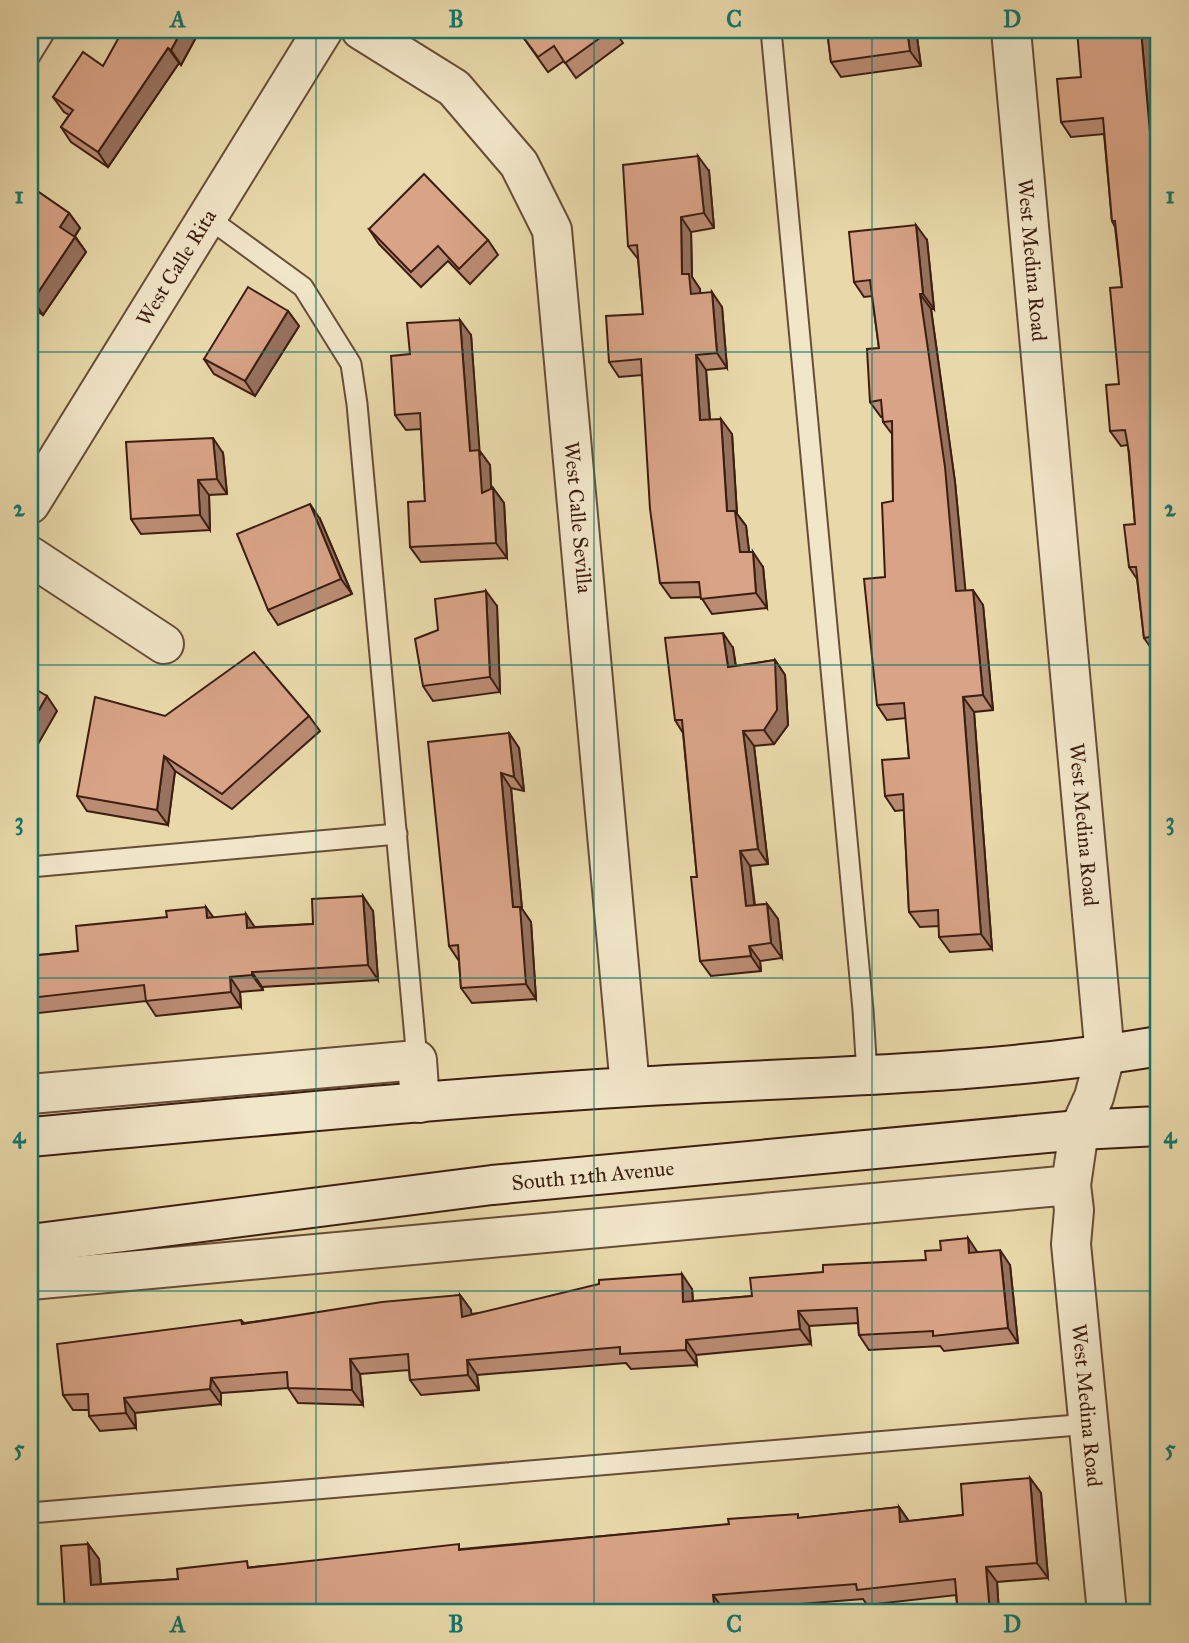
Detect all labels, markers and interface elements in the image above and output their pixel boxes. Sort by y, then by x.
text: A [168,5,186,33]
text: B [448,5,464,33]
text: C [726,5,742,33]
text: D [1003,5,1021,33]
street label: West Medina Road [1012,177,1053,343]
text: 1 [14,181,24,209]
text: 1 [1165,181,1175,209]
street label: West Calle Rita [130,204,222,331]
street label: West Calle Sevilla [558,440,598,595]
text: 2 [13,494,25,522]
text: 2 [1164,494,1176,522]
street label: West Medina Road [1063,742,1104,908]
text: 3 [14,807,24,836]
text: 3 [1165,807,1175,836]
text: 4 [13,1121,27,1149]
text: 4 [1164,1121,1178,1149]
street label: South 12th Avenue [510,1155,675,1196]
street label: West Medina Road [1066,1323,1108,1488]
text: 5 [14,1434,25,1462]
text: 5 [1165,1434,1176,1462]
text: A [168,1610,186,1638]
text: B [448,1610,464,1638]
text: C [726,1610,742,1638]
text: D [1003,1610,1021,1638]

